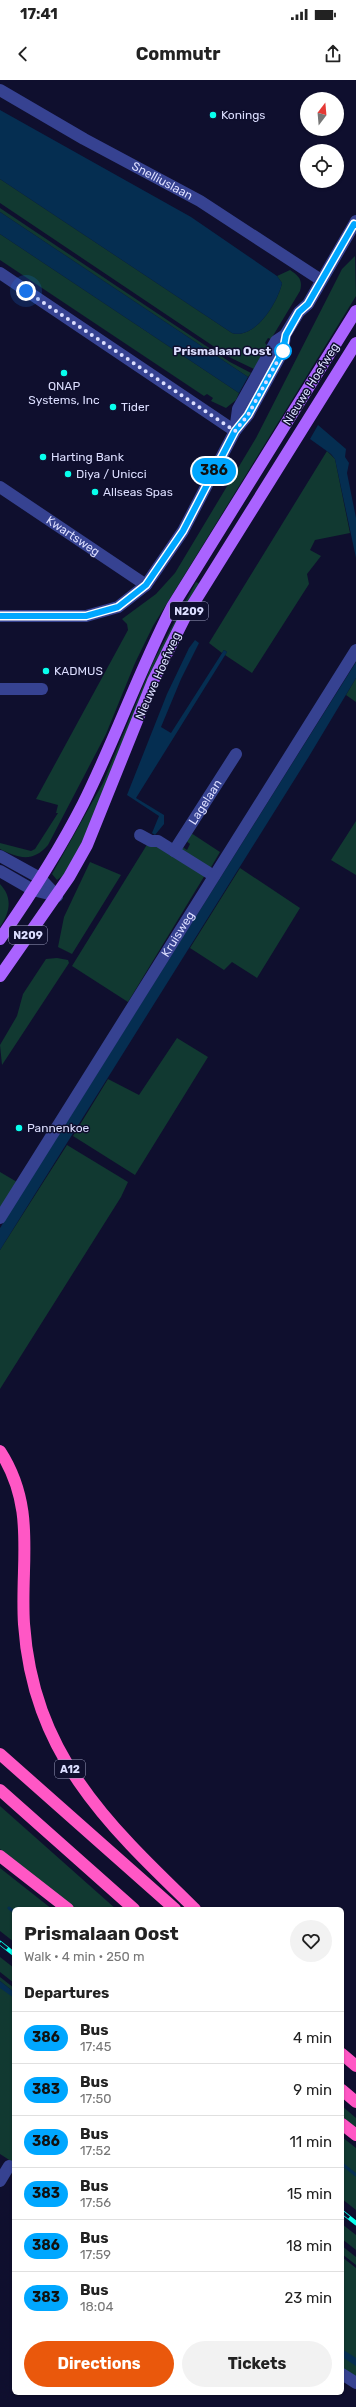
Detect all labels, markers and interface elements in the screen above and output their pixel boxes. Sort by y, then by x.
text: 17:41 [20,5,58,23]
icon: back [12,43,34,65]
text: Commutr [136,43,220,65]
icon: share [322,43,344,65]
north arrow [300,92,344,136]
map controls [300,92,344,188]
place label: Konings [221,108,265,122]
marker: Konings [208,110,218,120]
button: locate [300,144,344,188]
street label: Snelliuslaan [129,159,195,203]
your location [16,281,36,301]
street label: Nieuwe Hoefweg [280,340,342,428]
marker: Prismalaan Oost [274,342,292,360]
place label: Prismalaan Oost [173,344,271,358]
marker: QNAP Systems, Inc [59,368,69,378]
place label: QNAP Systems, Inc [28,379,100,407]
place label: Tider [121,400,150,414]
marker: Tider [108,402,118,412]
place label: Harting Bank [51,450,125,464]
marker: Harting Bank [38,452,48,462]
line badge: 386 [191,458,237,484]
text: 386 [200,462,228,479]
place label: Diya / Unicci [76,467,147,481]
marker: Diya / Unicci [63,469,73,479]
place label: Allseas Spas [103,485,173,499]
marker: Allseas Spas [90,487,100,497]
street label: Kwartsweg [44,513,102,559]
road number: N209 [170,602,208,620]
street label: Nieuwe Hoefweg [132,630,184,722]
place label: KADMUS [54,664,103,678]
marker: KADMUS [41,666,51,676]
street label: Lagelaan [186,777,225,827]
street label: Kruisweg [158,909,197,960]
road number: N209 [9,926,47,944]
place label: Pannenkoe [27,1121,90,1135]
marker: Pannenkoe [14,1123,24,1133]
road number: A12 [55,1760,85,1778]
button: heart [290,1920,332,1962]
text: Prismalaan Oost [24,1922,179,1945]
text: Walk · 4 min · 250 m [24,1949,145,1964]
text: Departures [24,1984,109,2002]
text: Bus [80,2021,108,2039]
text: 386 [32,2029,60,2046]
text: 4 min [293,2029,332,2047]
text: 17:45 [80,2039,111,2054]
text: Bus [80,2073,108,2091]
text: 383 [32,2081,60,2098]
text: 9 min [293,2081,332,2099]
text: 17:50 [80,2091,112,2106]
text: Bus [80,2125,108,2143]
text: 386 [32,2133,60,2150]
text: 11 min [289,2133,332,2151]
text: 17:52 [80,2143,111,2158]
text: Bus [80,2177,108,2195]
text: 383 [32,2185,60,2202]
text: 15 min [287,2185,332,2203]
text: 17:56 [80,2195,111,2210]
text: Bus [80,2229,108,2247]
text: 386 [32,2237,60,2254]
text: 18 min [286,2237,332,2255]
text: 17:59 [80,2247,111,2262]
text: Bus [80,2281,108,2299]
text: 383 [32,2289,60,2306]
text: 23 min [284,2289,332,2307]
text: 18:04 [80,2299,114,2314]
button: Directions [24,2341,174,2387]
button: Tickets [182,2341,332,2387]

